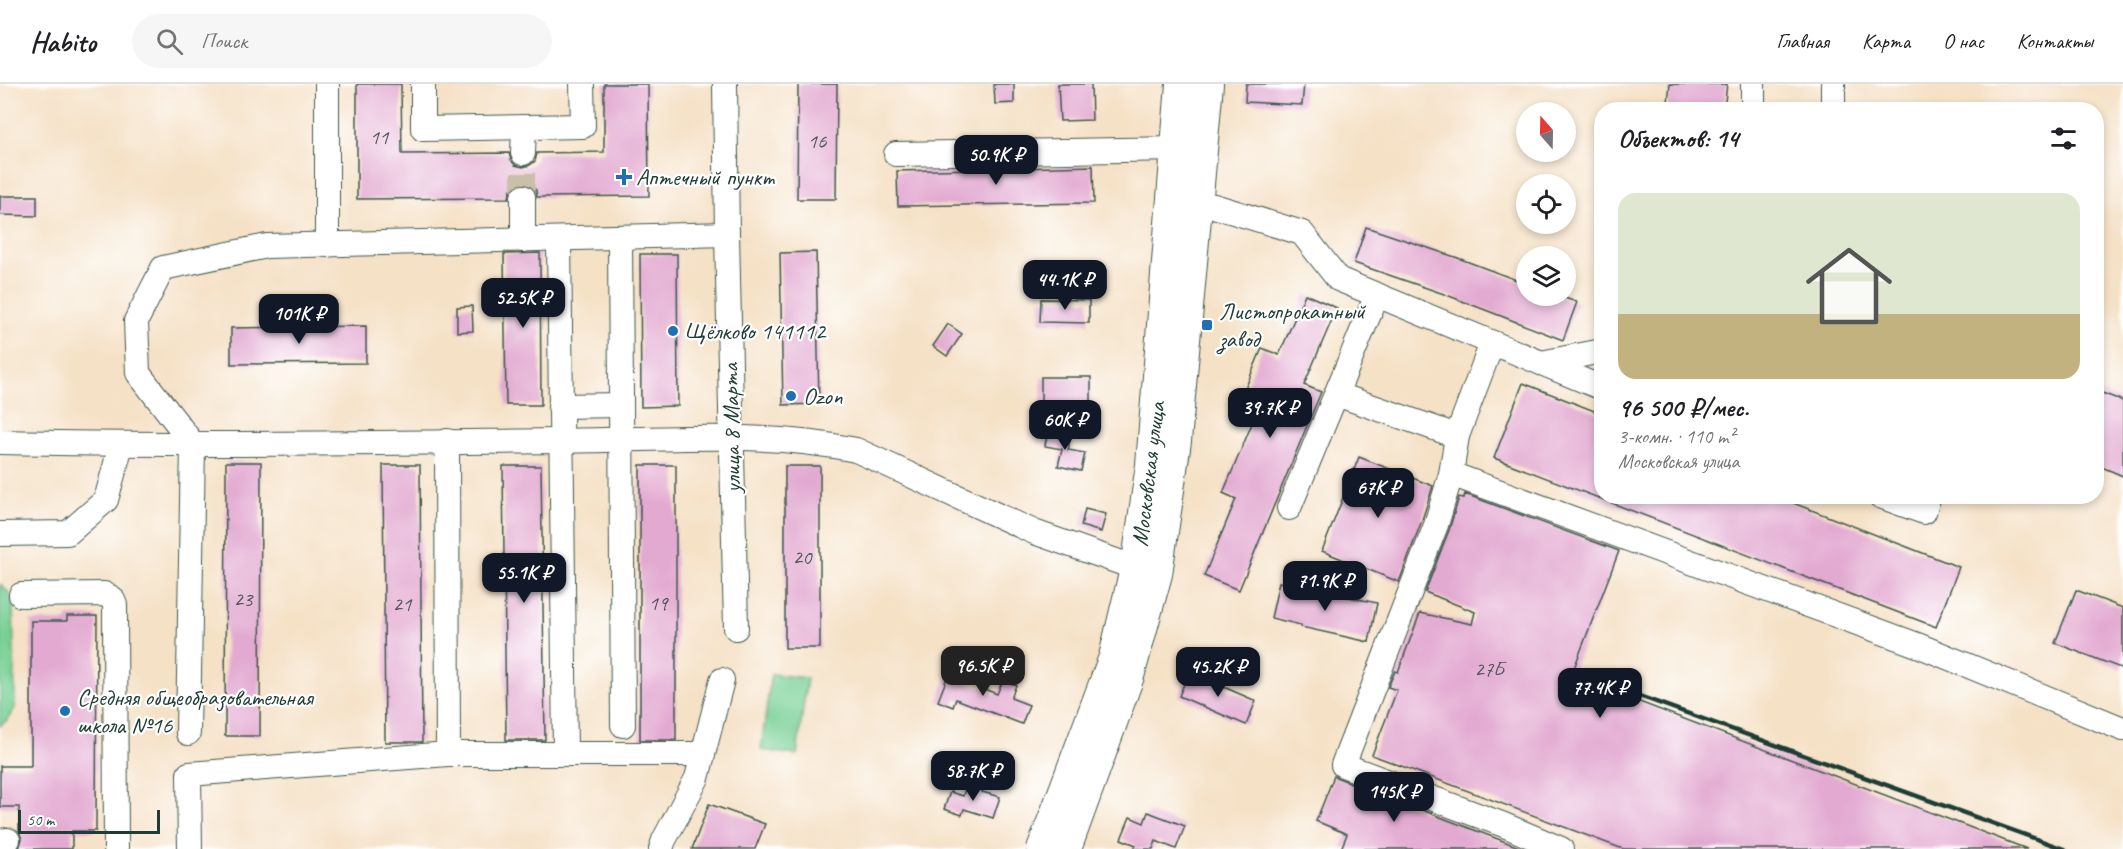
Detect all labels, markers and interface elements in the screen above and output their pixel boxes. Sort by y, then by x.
search box [132,14,552,68]
text: Habito [30,24,96,59]
icon: search [153,25,186,58]
text: Поиск [201,27,247,55]
text: Главная [1776,28,1829,54]
text: Карта [1862,28,1910,54]
text: О нас [1943,28,1984,54]
text: Контакты [2017,28,2093,54]
north arrow [1516,102,1576,162]
map controls [1516,102,1576,306]
text: Объектов: 14 [1618,122,1738,155]
icon: filters [2047,122,2080,155]
house number: 11 [370,124,390,150]
house number: 16 [808,128,827,154]
pin: 50.9K ₽ [941,135,1051,186]
text: 50.9K ₽ [968,142,1024,167]
place label: Аптечный пункт [636,162,775,192]
marker: Аптечный пункт [617,170,631,184]
button: locate [1516,174,1576,234]
icon: home [1795,232,1903,340]
button: layers [1516,246,1576,306]
pin: 44.1K ₽ [1010,260,1120,311]
text: 44.1K ₽ [1037,267,1093,292]
pin: 52.5K ₽ [468,278,578,329]
text: 52.5K ₽ [495,285,551,310]
pin: 101K ₽ [250,294,348,345]
place label: Листопрокатный завод [1216,296,1367,355]
text: 101K ₽ [273,301,325,326]
place label: Щёлково 141112 [685,316,827,346]
marker: Листопрокатный завод [1200,318,1214,332]
marker: Щёлково 141112 [666,324,680,338]
street label: улица 8 Марта [715,362,747,495]
place label: Ozon [803,381,843,411]
pin: 39.7K ₽ [1215,388,1325,439]
marker: Ozon [784,389,798,403]
text: 96 500 ₽/мес. [1618,391,1749,424]
text: 39.7K ₽ [1242,395,1298,420]
street label: Московская улица [1124,399,1172,548]
pin: 60K ₽ [1023,400,1107,451]
text: 60K ₽ [1043,407,1087,432]
text: 3-комн. · 110 m² [1618,424,1735,449]
text: Московская улица [1618,449,1739,474]
pin: 67K ₽ [1336,468,1420,519]
text: 67K ₽ [1356,475,1400,500]
house number: 20 [793,544,813,570]
pin: 55.1K ₽ [469,553,579,604]
text: 55.1K ₽ [496,560,552,585]
pin: 71.9K ₽ [1270,561,1380,612]
text: 71.9K ₽ [1297,568,1353,593]
house number: 23 [234,586,254,612]
house number: 19 [649,590,669,616]
house number: 21 [393,591,413,617]
pin: 96.5K ₽ [928,646,1038,697]
pin: 45.2K ₽ [1163,647,1273,698]
text: 96.5K ₽ [955,653,1011,678]
text: 45.2K ₽ [1190,654,1246,679]
house number: 27Б [1474,656,1507,682]
pin: 77.4K ₽ [1545,668,1655,719]
text: 77.4K ₽ [1572,675,1628,700]
place label: Средняя общеобразовательная школа №16 [77,682,315,740]
marker: Средняя общеобразовательная школа №16 [58,704,72,718]
pin: 58.7K ₽ [918,751,1028,802]
text: 58.7K ₽ [945,758,1001,783]
pin: 145K ₽ [1345,772,1443,823]
text: 145K ₽ [1368,779,1420,804]
scale bar [18,807,160,834]
text: 50 m [27,810,54,830]

